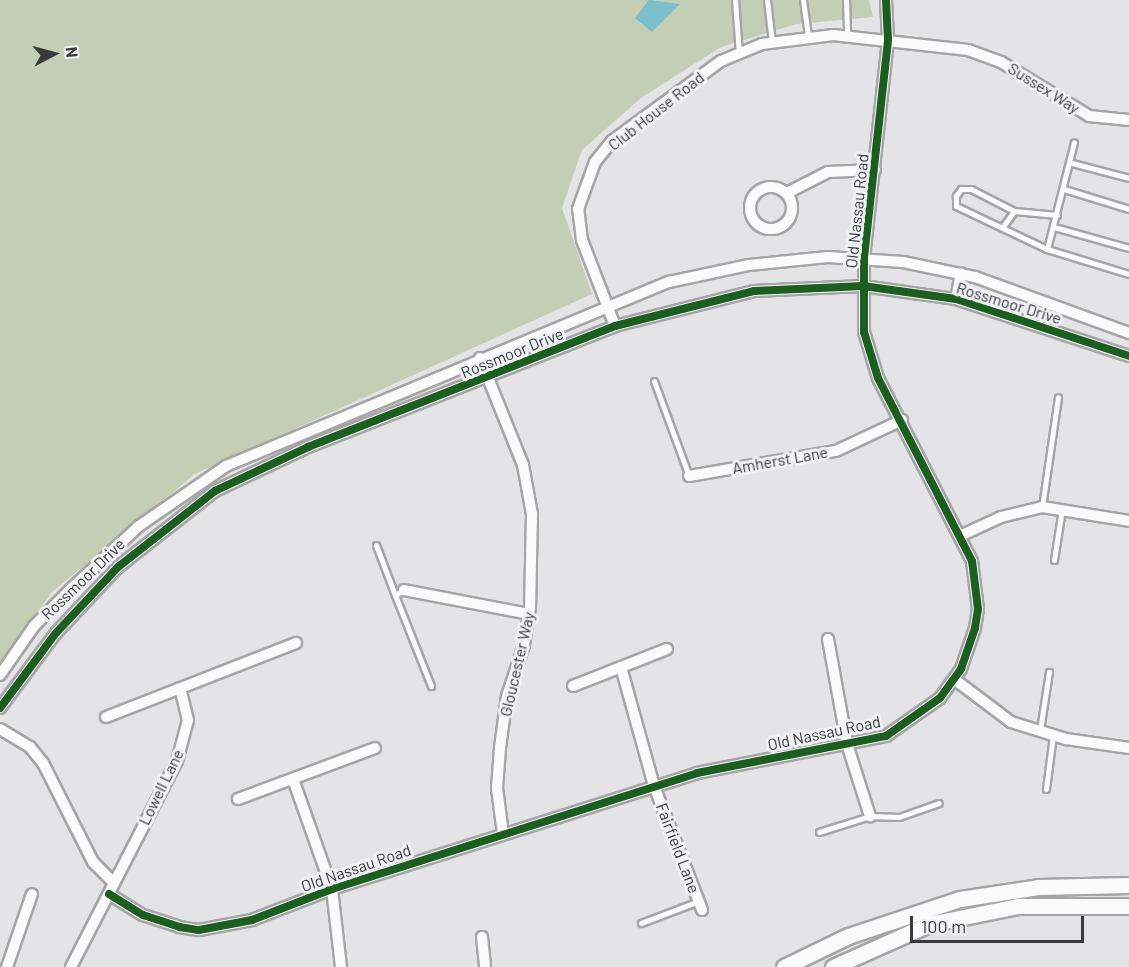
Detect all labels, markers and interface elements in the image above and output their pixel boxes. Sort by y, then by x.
north arrow [24,24,84,84]
text: N [62,46,82,58]
street label: Sussex Way [1005,58,1083,118]
street label: Club House Road [604,68,708,154]
street label: Old Nassau Road [841,153,873,269]
street label: Rossmoor Drive [954,278,1064,328]
street label: Rossmoor Drive [458,324,566,382]
street label: Amherst Lane [731,442,829,478]
street label: Rossmoor Drive [37,534,129,624]
street label: Gloucester Way [496,610,538,718]
street label: Old Nassau Road [766,712,882,754]
street label: Lowell Lane [134,746,188,828]
street label: Fairfield Lane [652,800,704,896]
street label: Old Nassau Road [298,840,414,896]
scale bar [913,904,1087,942]
text: 100 m [921,915,966,937]

